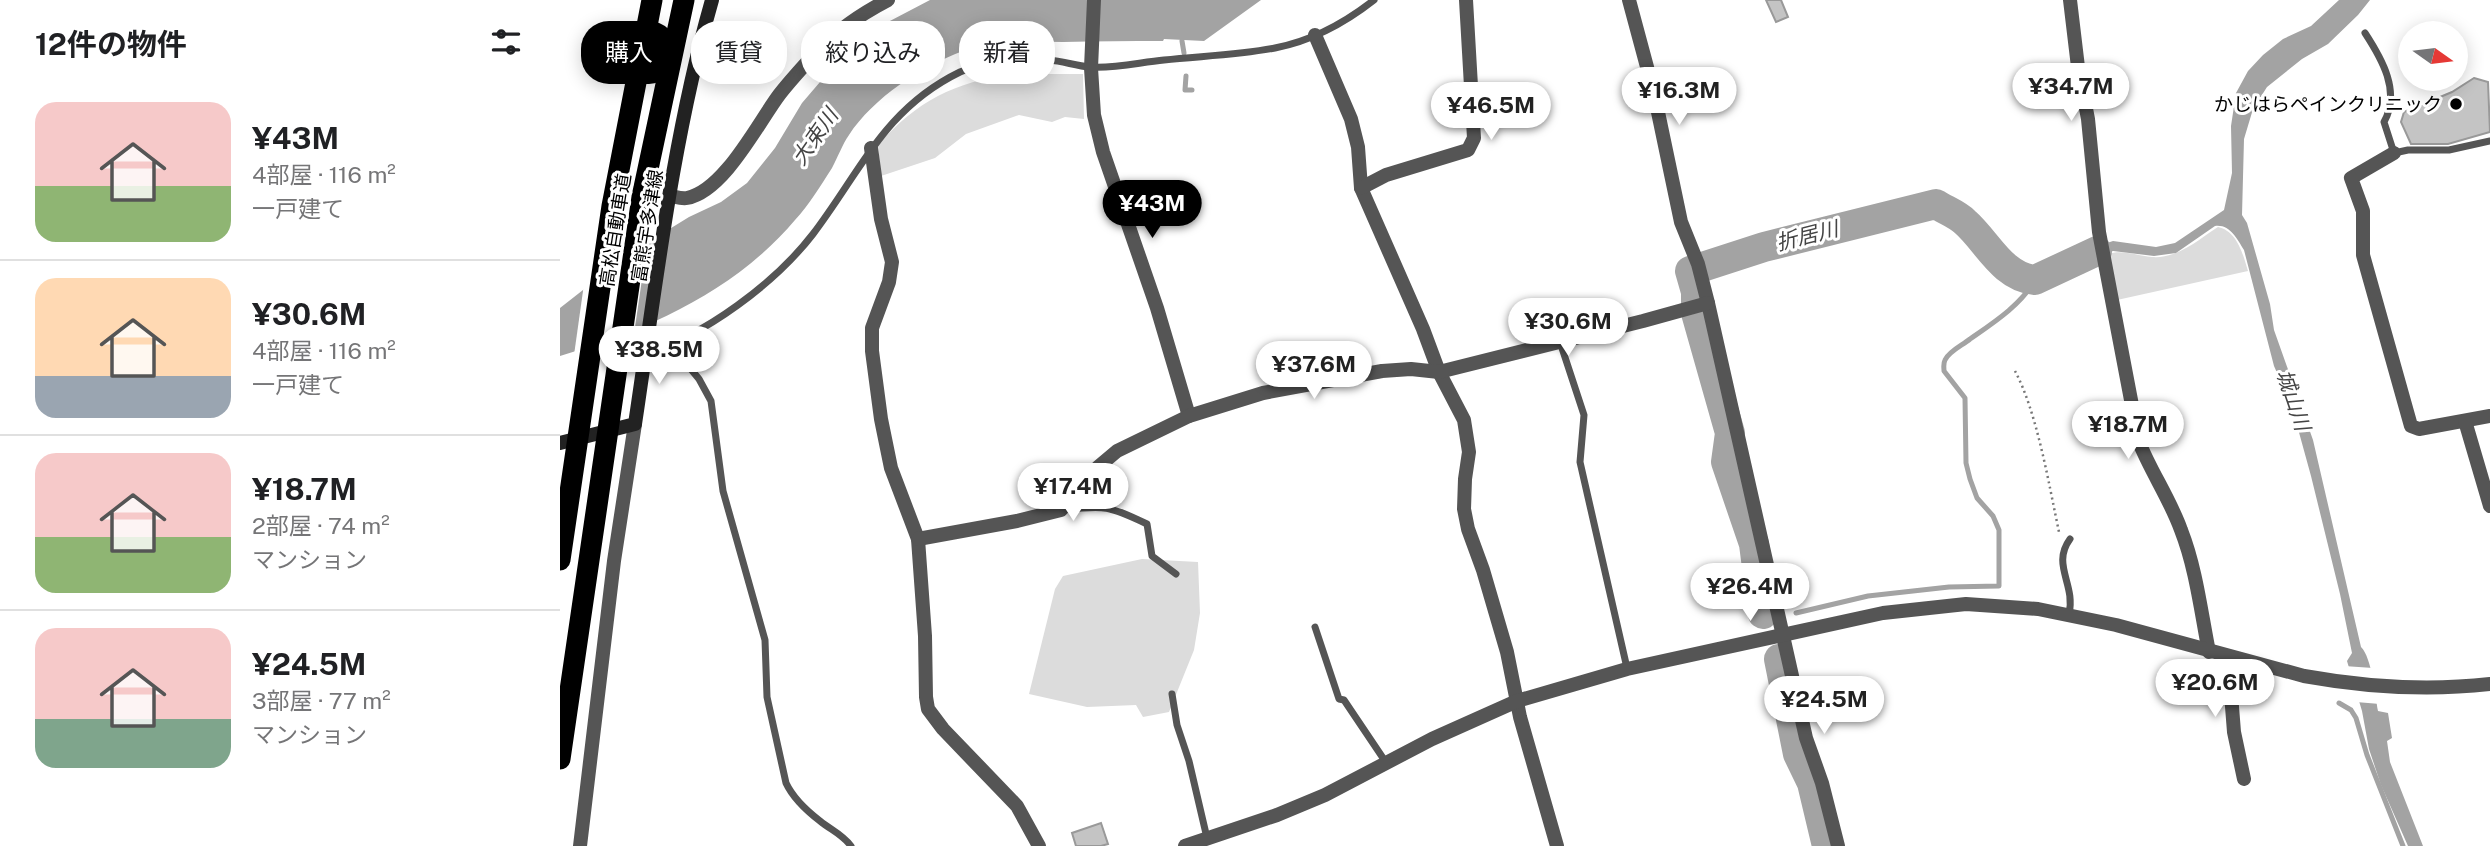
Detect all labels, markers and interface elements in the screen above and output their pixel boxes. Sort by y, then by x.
chip: 購入 [581,21,677,84]
chip: 賃貸 [691,21,787,84]
chip: 絞り込み [801,21,945,84]
chip: 新着 [959,21,1055,84]
north arrow [2398,21,2468,91]
map controls [2398,21,2468,91]
icon: filters [487,23,525,61]
text: 12件の物件 [35,26,187,62]
pin: ¥34.7M [2014,64,2128,123]
pin: ¥16.3M [1622,68,1736,127]
text: ¥34.7M [2028,72,2114,99]
text: ¥16.3M [1638,76,1720,103]
pin: ¥46.5M [1434,82,1548,142]
text: ¥46.5M [1447,91,1535,118]
place label: かじはらペインクリニック [2214,93,2442,115]
marker: かじはらペインクリニック [2448,96,2464,112]
water label: 大束川 [786,102,844,170]
text: ¥43M [252,120,339,156]
icon: home [91,130,175,214]
text: 4部屋 · 116 m² [252,161,396,188]
street label: 富熊宇多津線 [627,168,667,284]
street label: 高松自動車道 [595,172,635,288]
pin: ¥43M [1111,180,1193,240]
text: ¥43M [1119,189,1185,216]
text: 一戸建て [252,195,344,222]
water label: 折居川 [1773,215,1842,255]
text: ¥30.6M [252,296,366,332]
pin: ¥30.6M [1511,298,1625,358]
icon: home [91,306,175,390]
text: ¥30.6M [1524,307,1612,334]
pin: ¥38.5M [602,326,716,386]
text: ¥38.5M [615,335,703,362]
text: 4部屋 · 116 m² [252,337,396,364]
pin: ¥37.6M [1257,342,1371,401]
text: ¥37.6M [1272,350,1356,377]
water label: 城山川 [2271,366,2316,436]
text: 一戸建て [252,371,344,398]
pin: ¥18.7M [2071,402,2185,461]
text: ¥18.7M [2088,410,2168,437]
pin: ¥17.4M [1016,463,1130,523]
text: ¥18.7M [252,471,357,507]
text: ¥17.4M [1033,472,1113,499]
icon: home [91,481,175,565]
text: 2部屋 · 74 m² [252,512,390,539]
text: マンション [252,546,367,573]
pin: ¥26.4M [1693,564,1807,623]
text: ¥26.4M [1706,572,1794,599]
text: ¥24.5M [252,646,366,682]
icon: home [91,656,175,740]
pin: ¥20.6M [2158,660,2272,719]
text: ¥20.6M [2171,668,2259,695]
pin: ¥24.5M [1767,676,1881,736]
text: ¥24.5M [1780,685,1868,712]
text: 3部屋 · 77 m² [252,687,391,714]
text: マンション [252,721,367,748]

